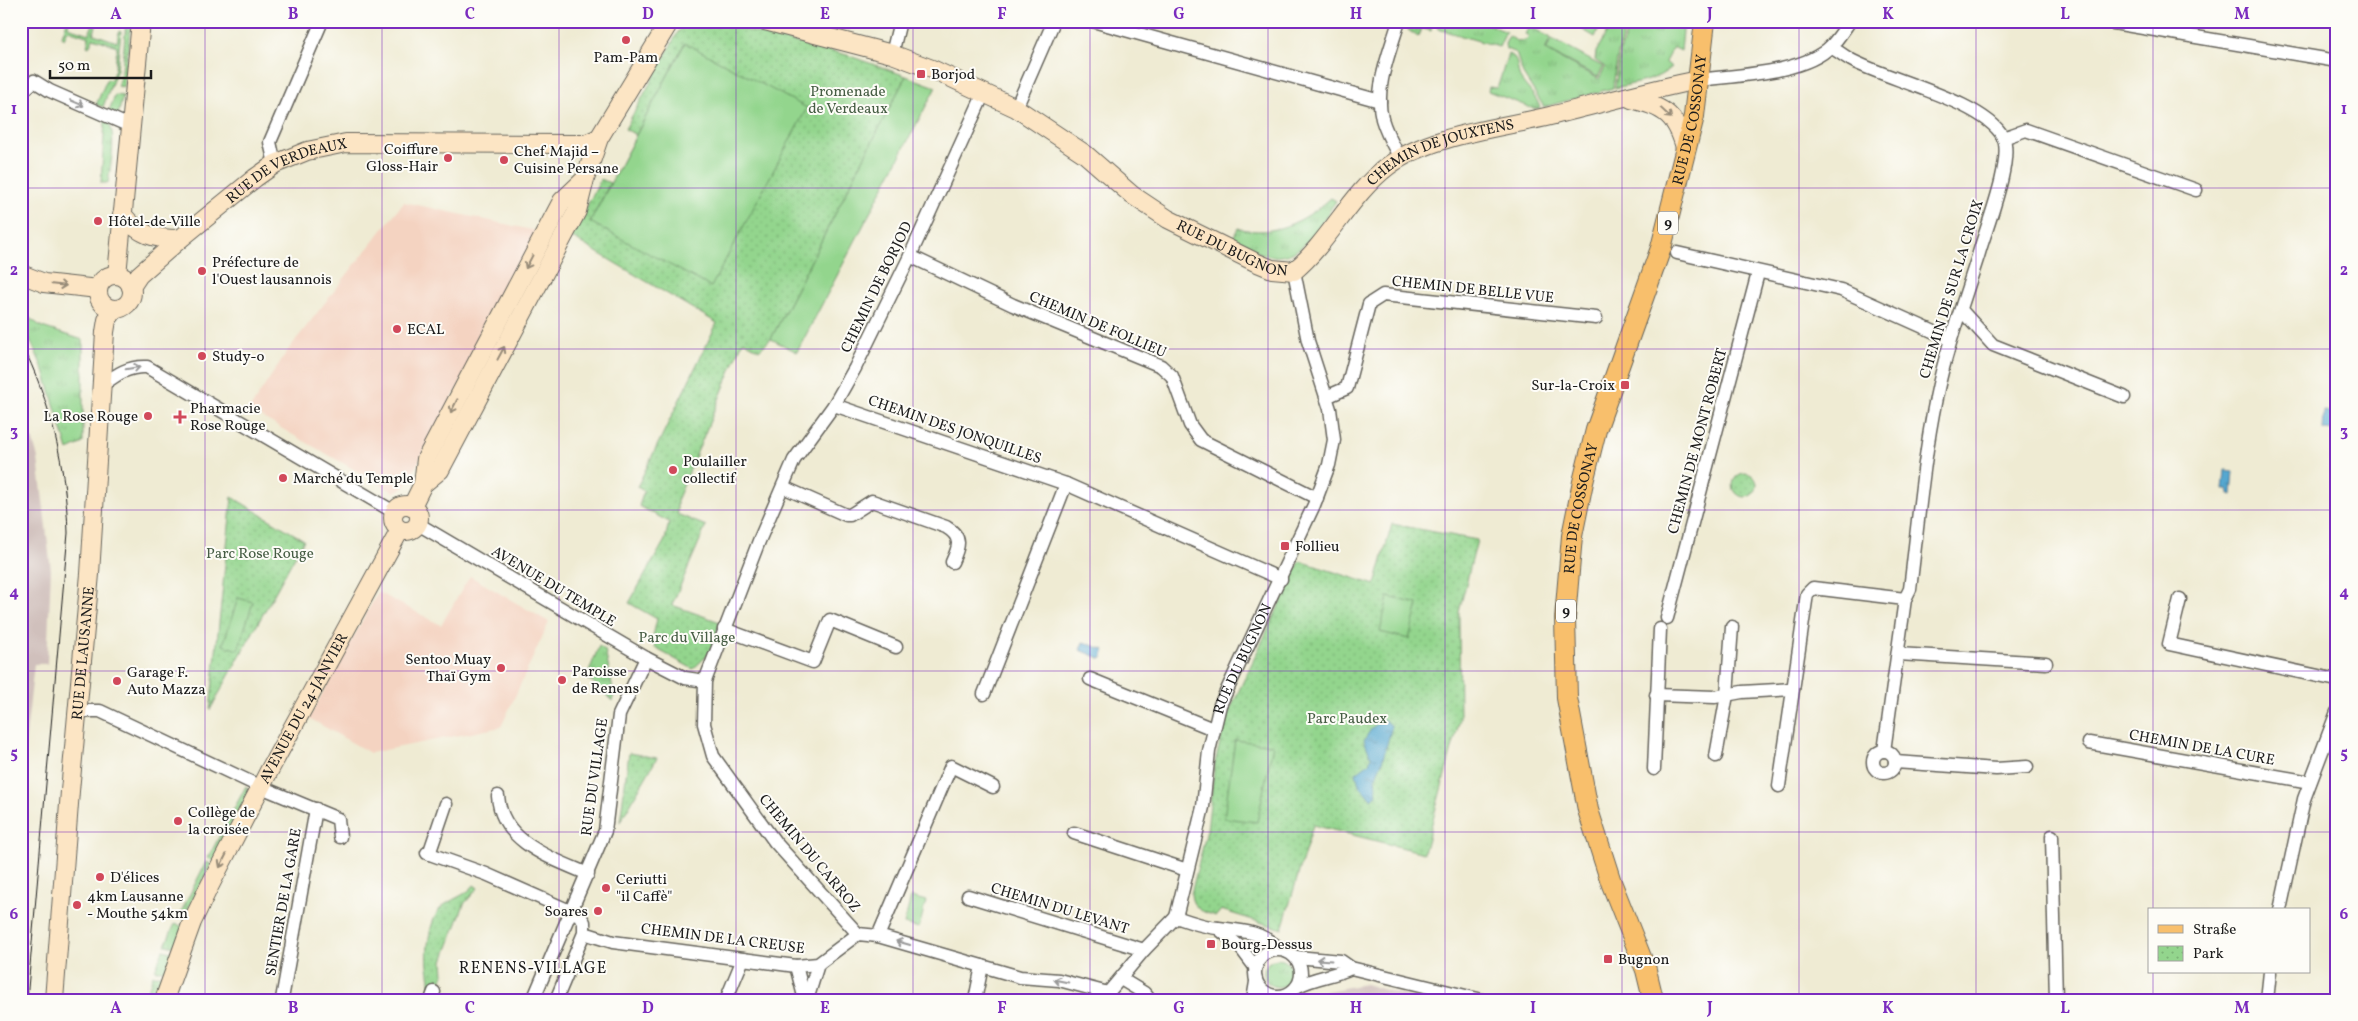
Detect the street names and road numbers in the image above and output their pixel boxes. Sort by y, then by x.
street label: RUE DE COSSONAY [1668,53,1713,188]
street label: CHEMIN DE JOUXTENS [1363,115,1516,192]
street label: RUE DE VERDEAUX [222,134,349,209]
street label: CHEMIN DE SUR LA CROIX [1915,197,1990,382]
road number: 9 [1658,212,1678,234]
street label: RUE DU BUGNON [1172,216,1288,282]
street label: CHEMIN DE BORJOD [836,218,918,357]
street label: CHEMIN DE BELLE VUE [1391,272,1555,309]
street label: CHEMIN DE FOLLIEU [1026,287,1169,364]
street label: CHEMIN DE MONT ROBERT [1664,346,1733,537]
street label: CHEMIN DES JONQUILLES [865,391,1044,470]
street label: RUE DE COSSONAY [1560,440,1604,575]
street label: AVENUE DU TEMPLE [487,542,620,633]
street label: RUE DE LAUSANNE [68,586,101,721]
street label: RUE DU BUGNON [1209,600,1278,717]
road number: 9 [1556,600,1576,622]
street label: AVENUE DU 24-JANVIER [255,630,354,788]
street label: RUE DU VILLAGE [577,717,614,837]
street label: CHEMIN DE LA CURE [2127,725,2276,772]
street label: CHEMIN DU CARROZ [753,790,865,918]
street label: SENTIER DE LA GARE [261,827,308,978]
street label: CHEMIN DU LEVANT [988,878,1131,941]
street label: CHEMIN DE LA CREUSE [640,919,806,960]

